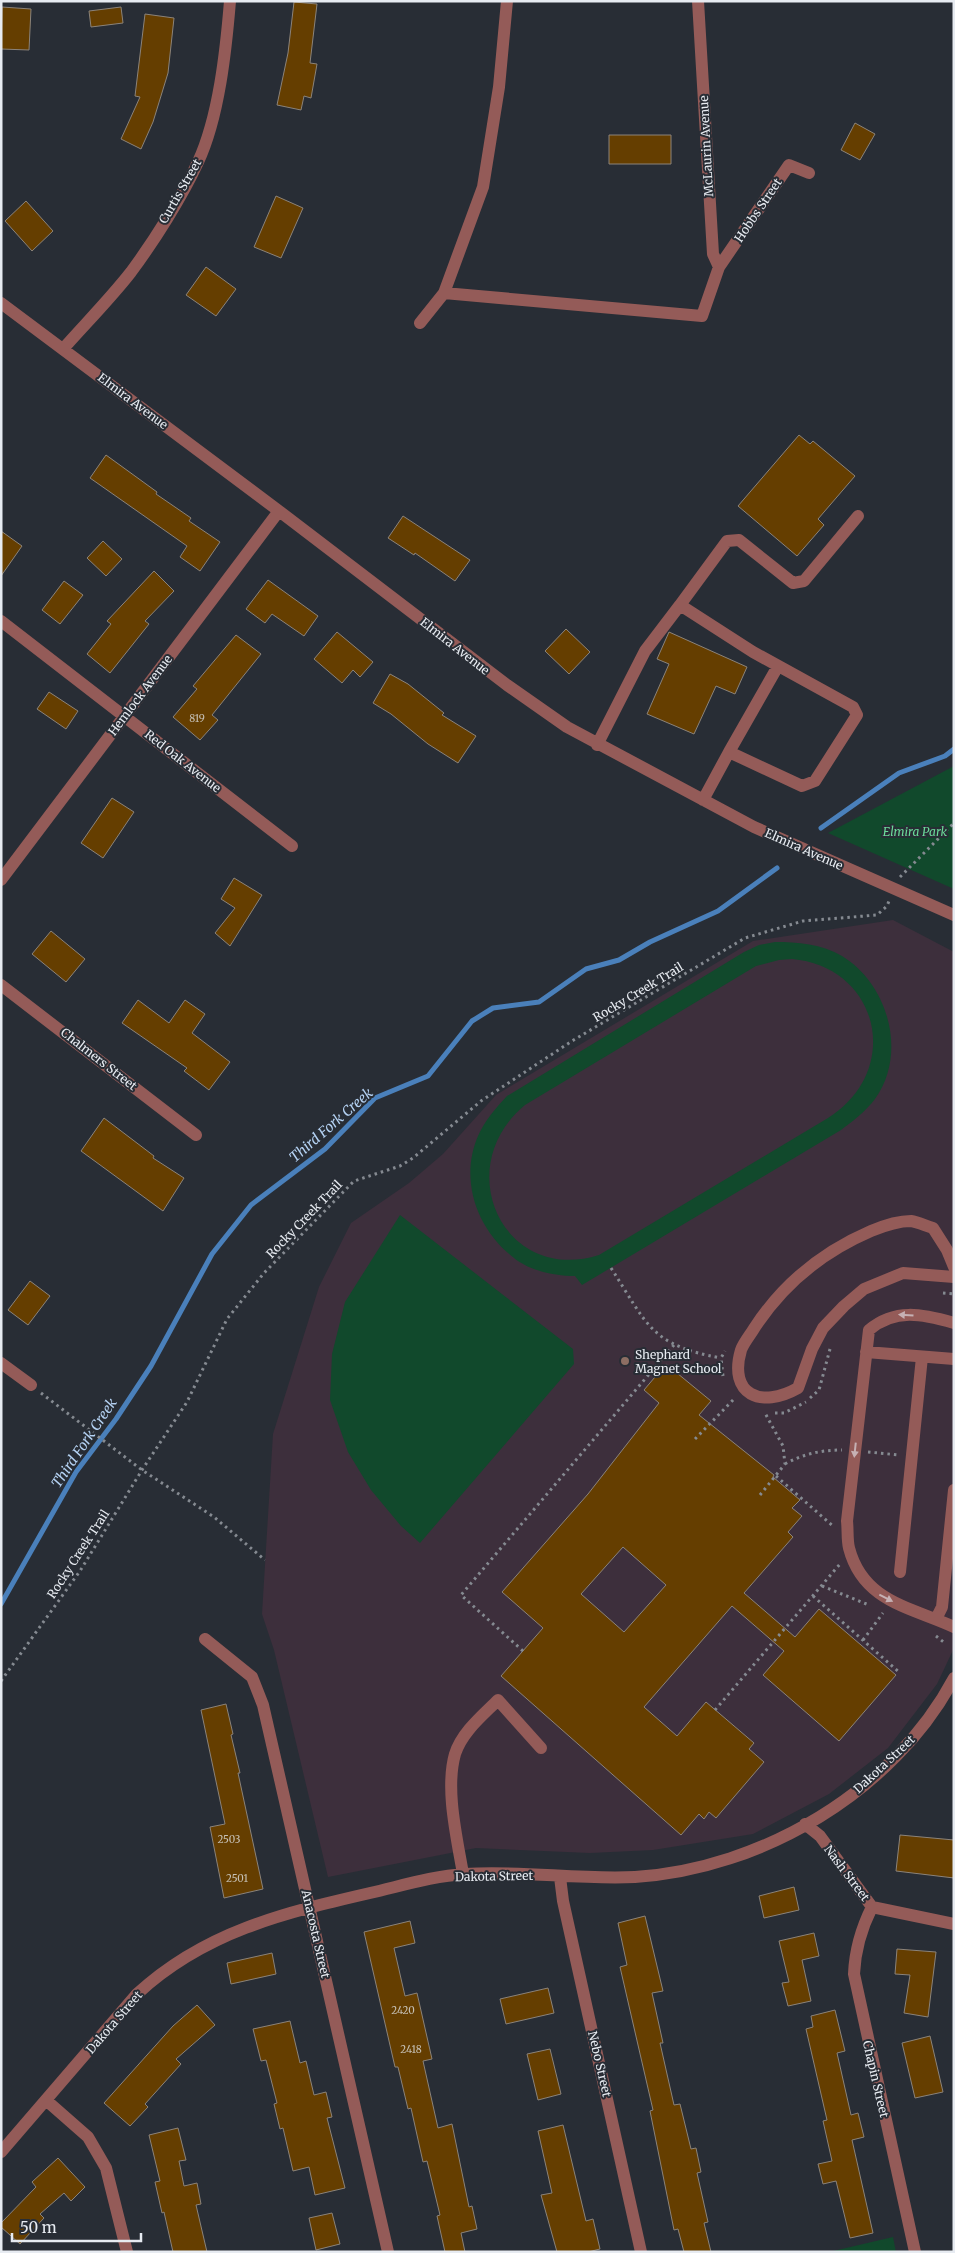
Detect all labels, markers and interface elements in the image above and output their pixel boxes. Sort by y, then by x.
street label: McLaurin Avenue [696,95,716,197]
street label: Curtis Street [155,156,205,226]
street label: Hobbs Street [731,175,785,245]
street label: Elmira Avenue [95,370,171,432]
street label: Elmira Avenue [417,614,493,678]
street label: Hemlock Avenue [105,652,175,738]
house number: 819 [189,712,205,725]
street label: Red Oak Avenue [142,727,224,795]
park label: Elmira Park [883,824,948,839]
street label: Elmira Avenue [763,825,845,873]
street label: Rocky Creek Trail [590,959,686,1025]
street label: Chalmers Street [58,1025,140,1094]
water label: Third Fork Creek [286,1084,377,1166]
street label: Rocky Creek Trail [263,1177,345,1261]
one-way arrow [898,1311,914,1319]
place label: Shephard Magnet School [635,1347,722,1376]
marker: Shephard Magnet School [619,1355,631,1367]
water label: Third Fork Creek [47,1394,121,1491]
one-way arrow [851,1442,859,1458]
street label: Rocky Creek Trail [44,1507,112,1601]
one-way arrow [879,1594,893,1602]
street label: Dakota Street [850,1732,918,1796]
house number: 2503 [218,1833,241,1846]
street label: Nash Street [821,1842,873,1904]
street label: Dakota Street [455,1868,534,1884]
house number: 2501 [226,1872,248,1885]
street label: Anacosta Street [298,1887,334,1980]
street label: Dakota Street [83,1987,146,2056]
house number: 2420 [391,2004,415,2017]
street label: Nebo Street [585,2030,615,2099]
street label: Chapin Street [860,2039,892,2119]
house number: 2418 [400,2043,422,2056]
scale bar [12,2210,141,2242]
text: 50 m [20,2218,57,2237]

